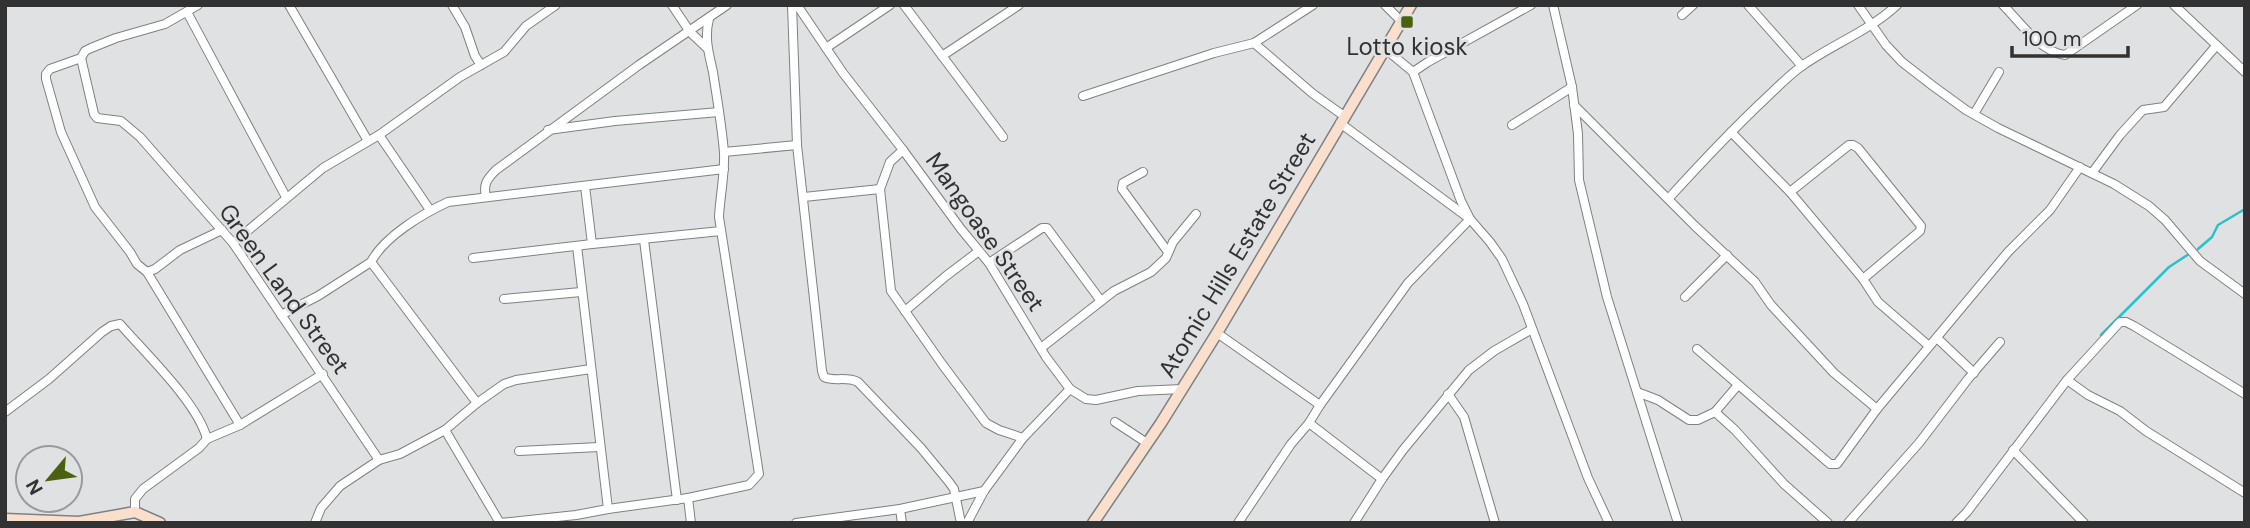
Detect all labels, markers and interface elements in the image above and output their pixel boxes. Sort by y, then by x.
marker: Lotto kiosk [1399,14,1415,30]
scale bar [2012,14,2128,58]
text: 100 m [2022,25,2082,53]
place label: Lotto kiosk [1346,31,1468,62]
street label: Atomic Hills Estate Street [1151,126,1322,383]
street label: Mangoase Street [919,146,1052,317]
street label: Green Land Street [212,197,357,380]
north arrow [14,444,84,514]
text: N [20,475,49,499]

